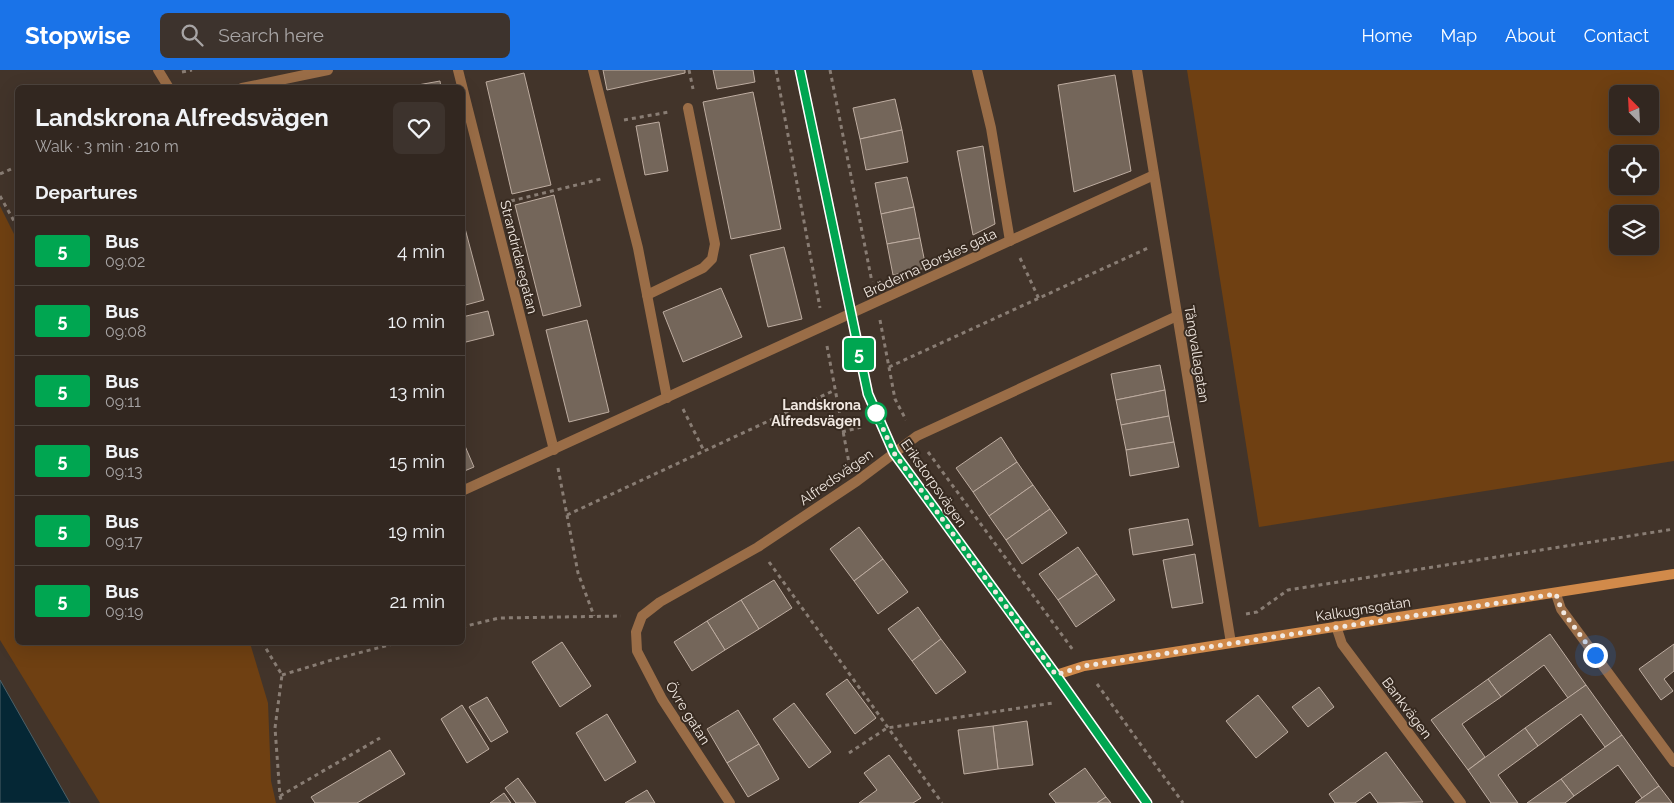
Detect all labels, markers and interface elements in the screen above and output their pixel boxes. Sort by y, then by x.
search box [160,13,510,58]
text: Stopwise [25,21,130,50]
icon: search [178,21,206,49]
text: Search here [218,24,324,46]
text: Home [1361,25,1412,46]
text: Map [1440,25,1477,46]
text: About [1505,25,1556,46]
text: Contact [1584,25,1649,46]
north arrow [1609,85,1659,135]
map controls [1609,85,1659,255]
button: heart [393,102,445,154]
text: Landskrona Alfredsvägen [35,103,329,132]
text: Walk · 3 min · 210 m [35,137,179,156]
button: locate [1609,145,1659,195]
text: Departures [35,181,137,203]
street label: Strandridaregatan [497,199,541,315]
button: layers [1609,205,1659,255]
street label: Bröderna Borstes gata [861,225,999,301]
text: Bus [105,230,139,252]
text: 5 [58,240,67,261]
text: 4 min [397,240,445,262]
text: 09:02 [105,252,145,271]
text: Bus [105,300,139,322]
street label: Tångvallagatan [1181,304,1213,404]
text: 5 [58,310,67,331]
text: 10 min [388,310,445,332]
text: 09:08 [105,322,146,341]
line badge: 5 [843,338,875,370]
text: 5 [854,343,864,364]
text: Bus [105,370,139,392]
text: 5 [58,380,67,401]
text: 13 min [389,380,445,402]
text: 09:11 [105,392,141,411]
place label: Landskrona Alfredsvägen [771,397,861,429]
marker: Landskrona Alfredsvägen [865,402,887,424]
street label: Erikstorpsvägen [898,436,970,530]
text: Bus [105,440,139,462]
street label: Alfredsvägen [796,446,876,508]
text: 5 [58,450,67,471]
text: 15 min [389,450,445,472]
text: 09:13 [105,462,143,481]
text: Bus [105,510,139,532]
text: 5 [58,520,67,541]
text: 19 min [388,520,445,542]
text: 09:17 [105,532,143,551]
text: Bus [105,580,139,602]
text: 5 [58,590,67,611]
text: 21 min [389,590,445,612]
street label: Kalkugnsgatan [1314,594,1412,624]
text: 09:19 [105,602,143,621]
your location [1583,643,1608,668]
street label: Bankvägen [1379,674,1435,742]
street label: Övre gatan [662,678,715,747]

